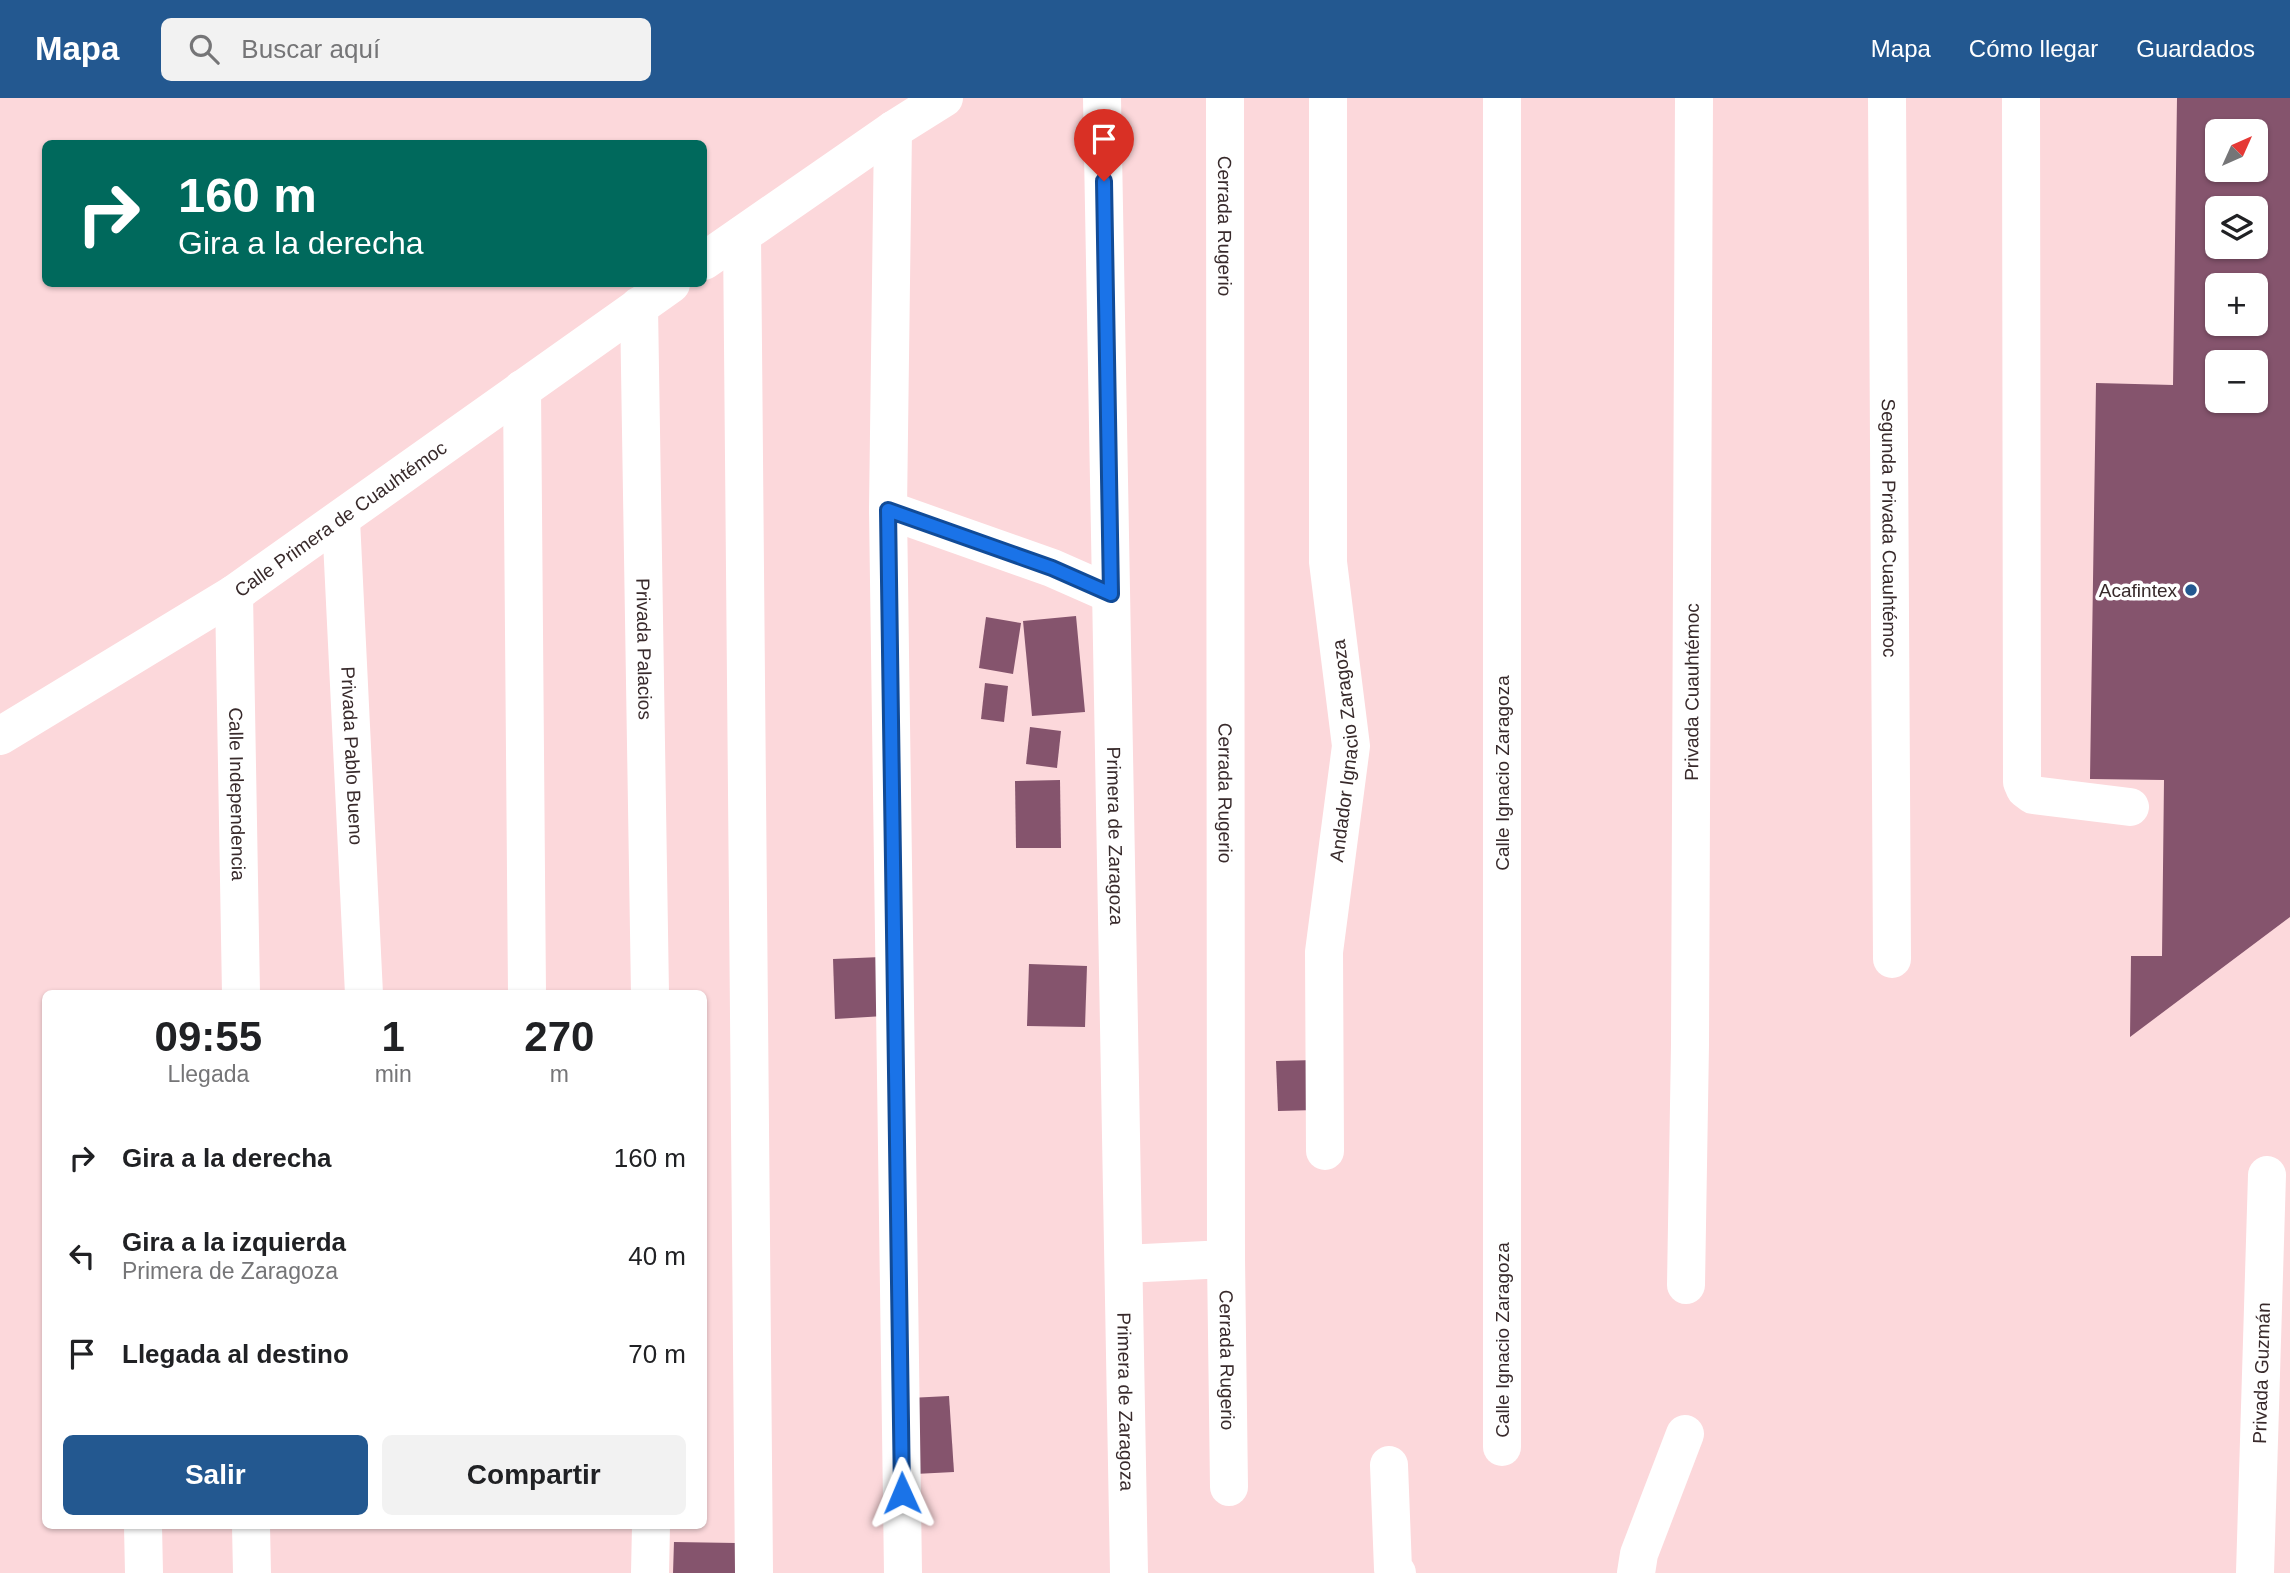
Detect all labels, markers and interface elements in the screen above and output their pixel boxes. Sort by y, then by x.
search box [161,18,651,81]
text: Mapa [35,30,119,67]
icon: search [185,30,223,68]
text: Buscar aquí [241,34,380,64]
text: Mapa [1871,35,1931,62]
text: Cómo llegar [1969,35,2098,62]
text: Guardados [2136,35,2255,62]
pin [1074,109,1134,181]
north arrow [2205,119,2268,182]
map controls [2205,119,2268,413]
icon: arrive [1085,120,1123,158]
street label: Cerrada Rugerio [1214,156,1235,296]
icon: right [63,168,154,259]
text: 160 m [178,168,317,222]
button: layers [2205,196,2268,259]
text: Gira a la derecha [178,225,423,261]
button: + [2205,273,2268,336]
button: − [2205,350,2268,413]
street label: Segunda Privada Cuauhtémoc [1878,398,1900,658]
street label: Calle Primera de Cuauhtémoc [231,437,451,601]
street label: Privada Palacios [632,578,656,720]
place label: Acafintex [2099,580,2177,601]
marker: Acafintex [2183,582,2199,598]
street label: Privada Cuauhtémoc [1681,603,1703,781]
street label: Andador Ignacio Zaragoza [1326,638,1362,863]
street label: Privada Pablo Bueno [337,666,367,846]
street label: Calle Ignacio Zaragoza [1492,675,1513,871]
street label: Calle Independencia [225,707,249,881]
street label: Cerrada Rugerio [1215,723,1236,863]
street label: Primera de Zaragoza [1103,746,1127,926]
text: 09:55 [155,1013,262,1060]
text: 1 [381,1013,405,1060]
text: 270 [524,1013,594,1060]
text: Llegada [167,1061,249,1087]
text: min [375,1061,412,1087]
text: m [550,1061,569,1087]
icon: right [63,1139,101,1177]
text: Gira a la derecha [122,1143,332,1173]
text: 160 m [614,1143,686,1173]
text: Gira a la izquierda [122,1227,346,1257]
icon: left [63,1237,101,1275]
text: 40 m [628,1241,686,1271]
street label: Calle Ignacio Zaragoza [1492,1242,1513,1438]
text: Primera de Zaragoza [122,1258,338,1284]
street label: Cerrada Rugerio [1215,1290,1238,1430]
street label: Privada Guzmán [2249,1302,2274,1444]
street label: Primera de Zaragoza [1113,1312,1138,1492]
icon: arrive [63,1335,101,1373]
text: Llegada al destino [122,1339,349,1369]
text: 70 m [628,1339,686,1369]
button: Salir [63,1435,368,1515]
button: Compartir [382,1435,686,1515]
position arrow [865,1456,939,1530]

